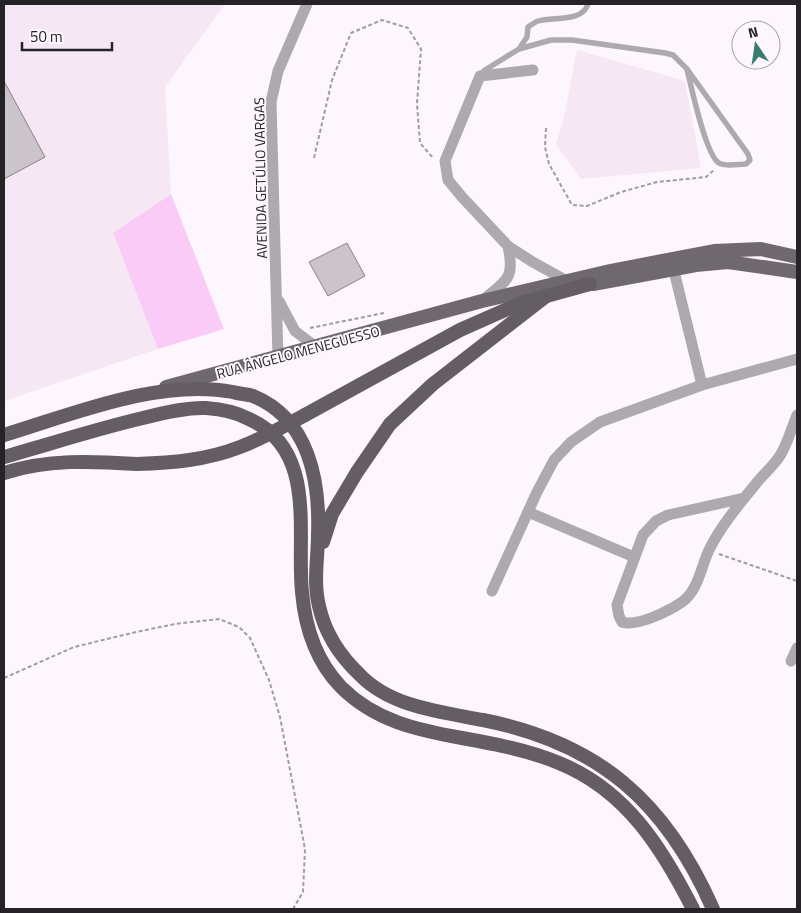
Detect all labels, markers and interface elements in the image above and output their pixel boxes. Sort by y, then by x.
scale bar [22,20,112,52]
north arrow [731,20,781,70]
text: N [746,21,760,43]
text: 50 m [30,25,63,48]
street label: AVENIDA GETÚLIO VARGAS [248,97,272,259]
street label: RUA ÂNGELO MENEGUESSO [214,320,382,384]

